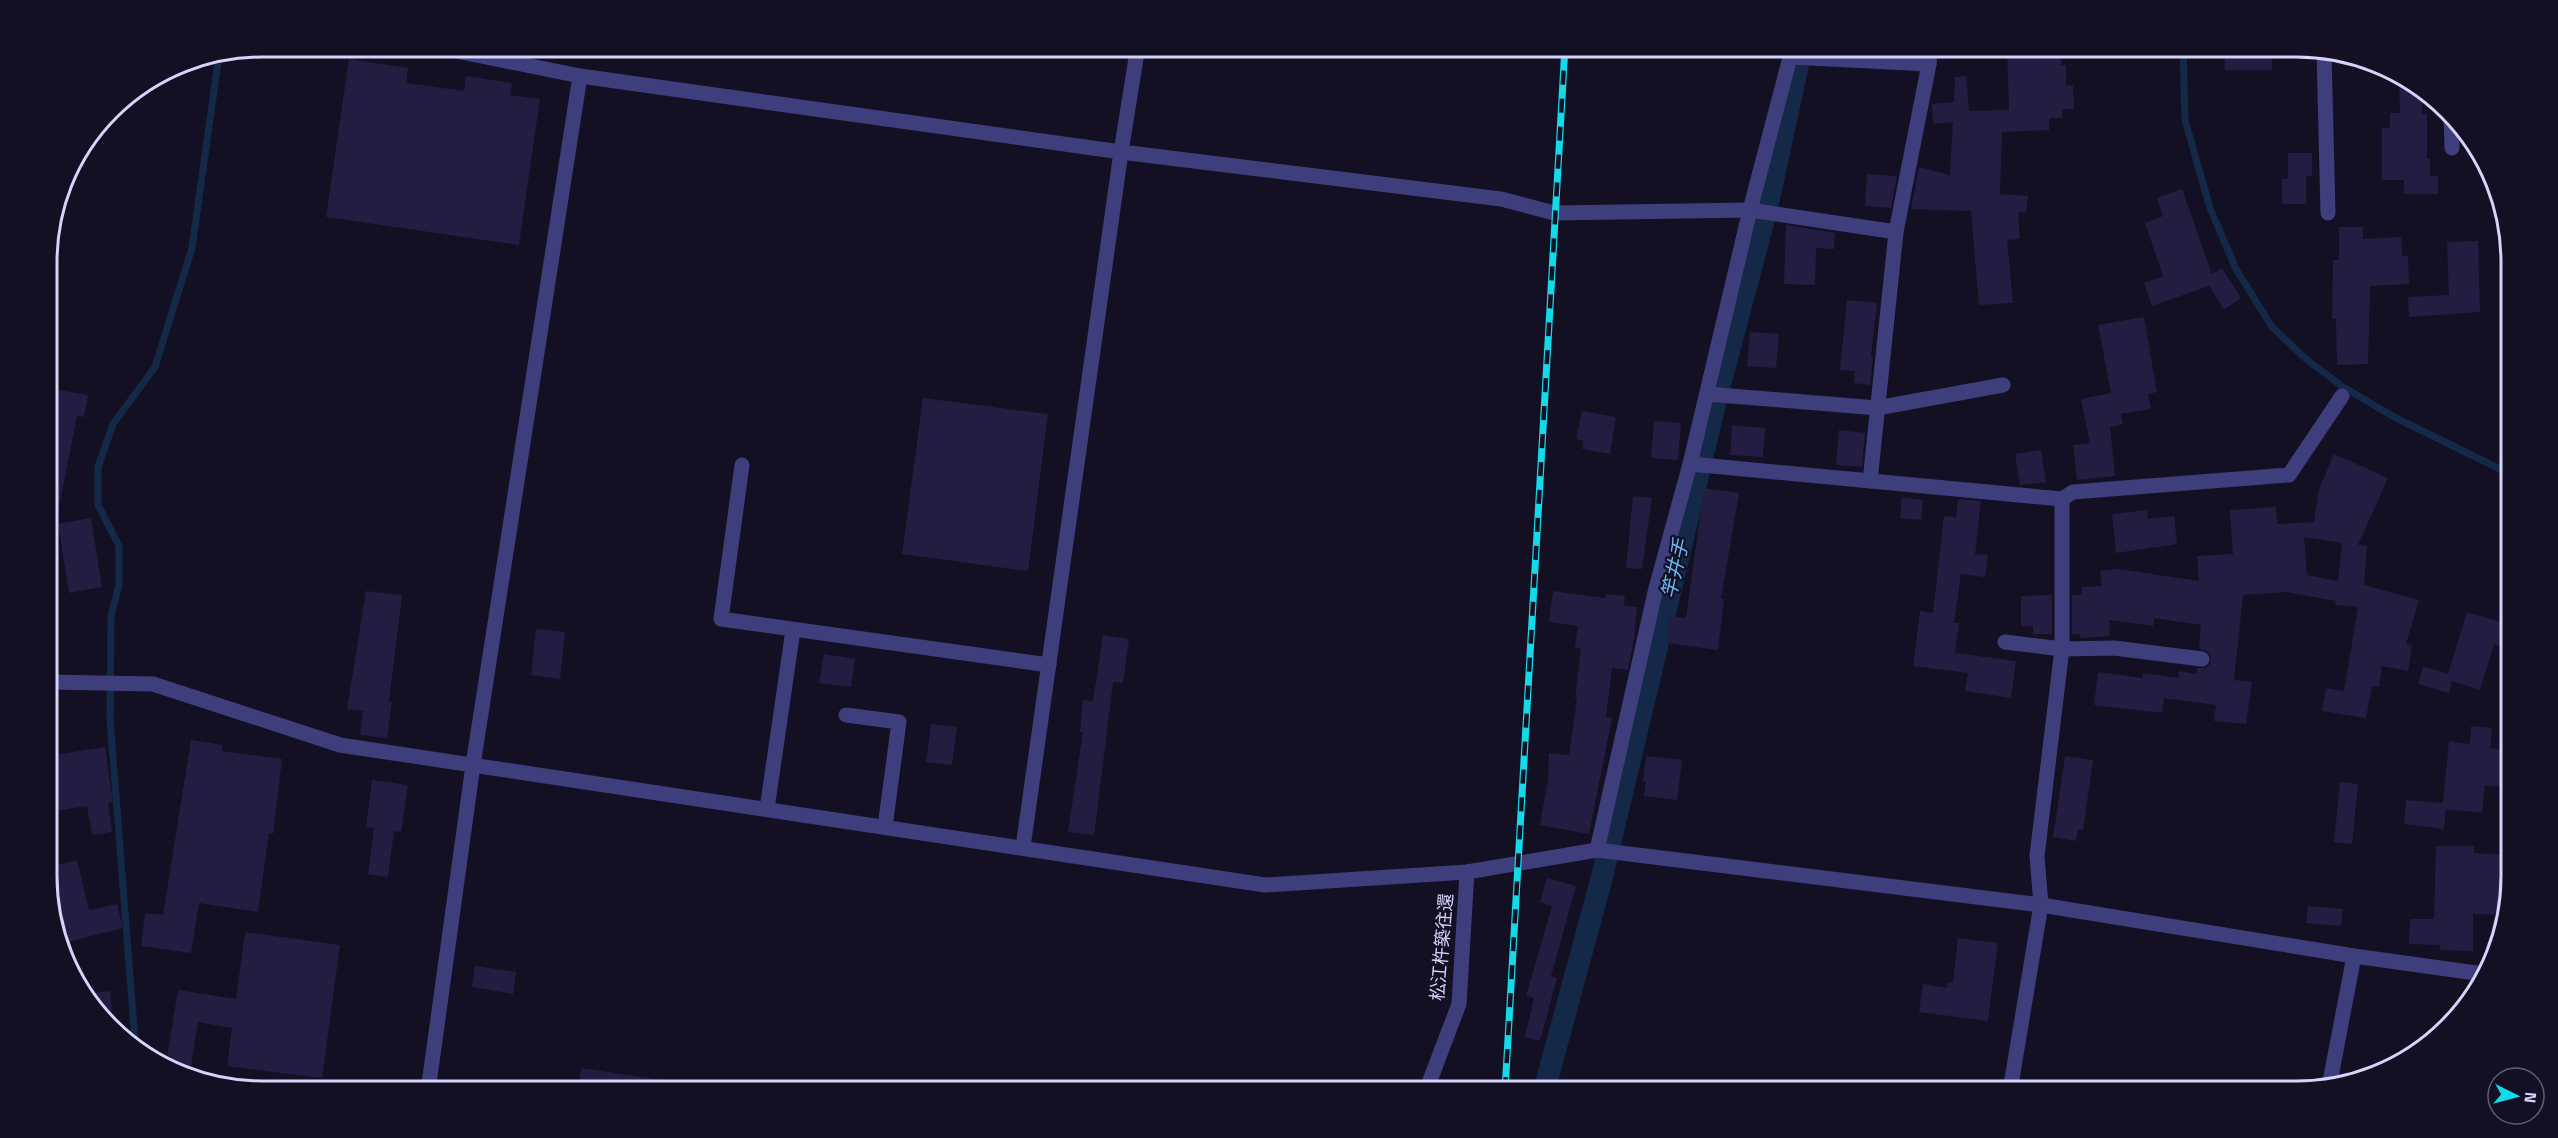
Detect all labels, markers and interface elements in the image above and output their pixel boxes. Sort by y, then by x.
water label: 竿井手 [1653,535,1697,602]
street label: 松江杵築往還 [1423,892,1460,1002]
north arrow [2486,1066,2546,1126]
text: N [2518,1091,2543,1104]

